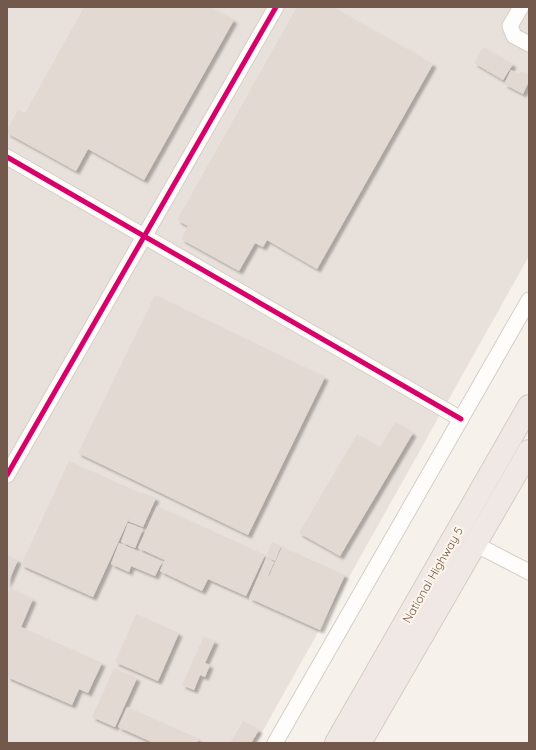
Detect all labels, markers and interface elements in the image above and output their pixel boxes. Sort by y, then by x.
street label: National Highway 5 [399,524,466,626]

